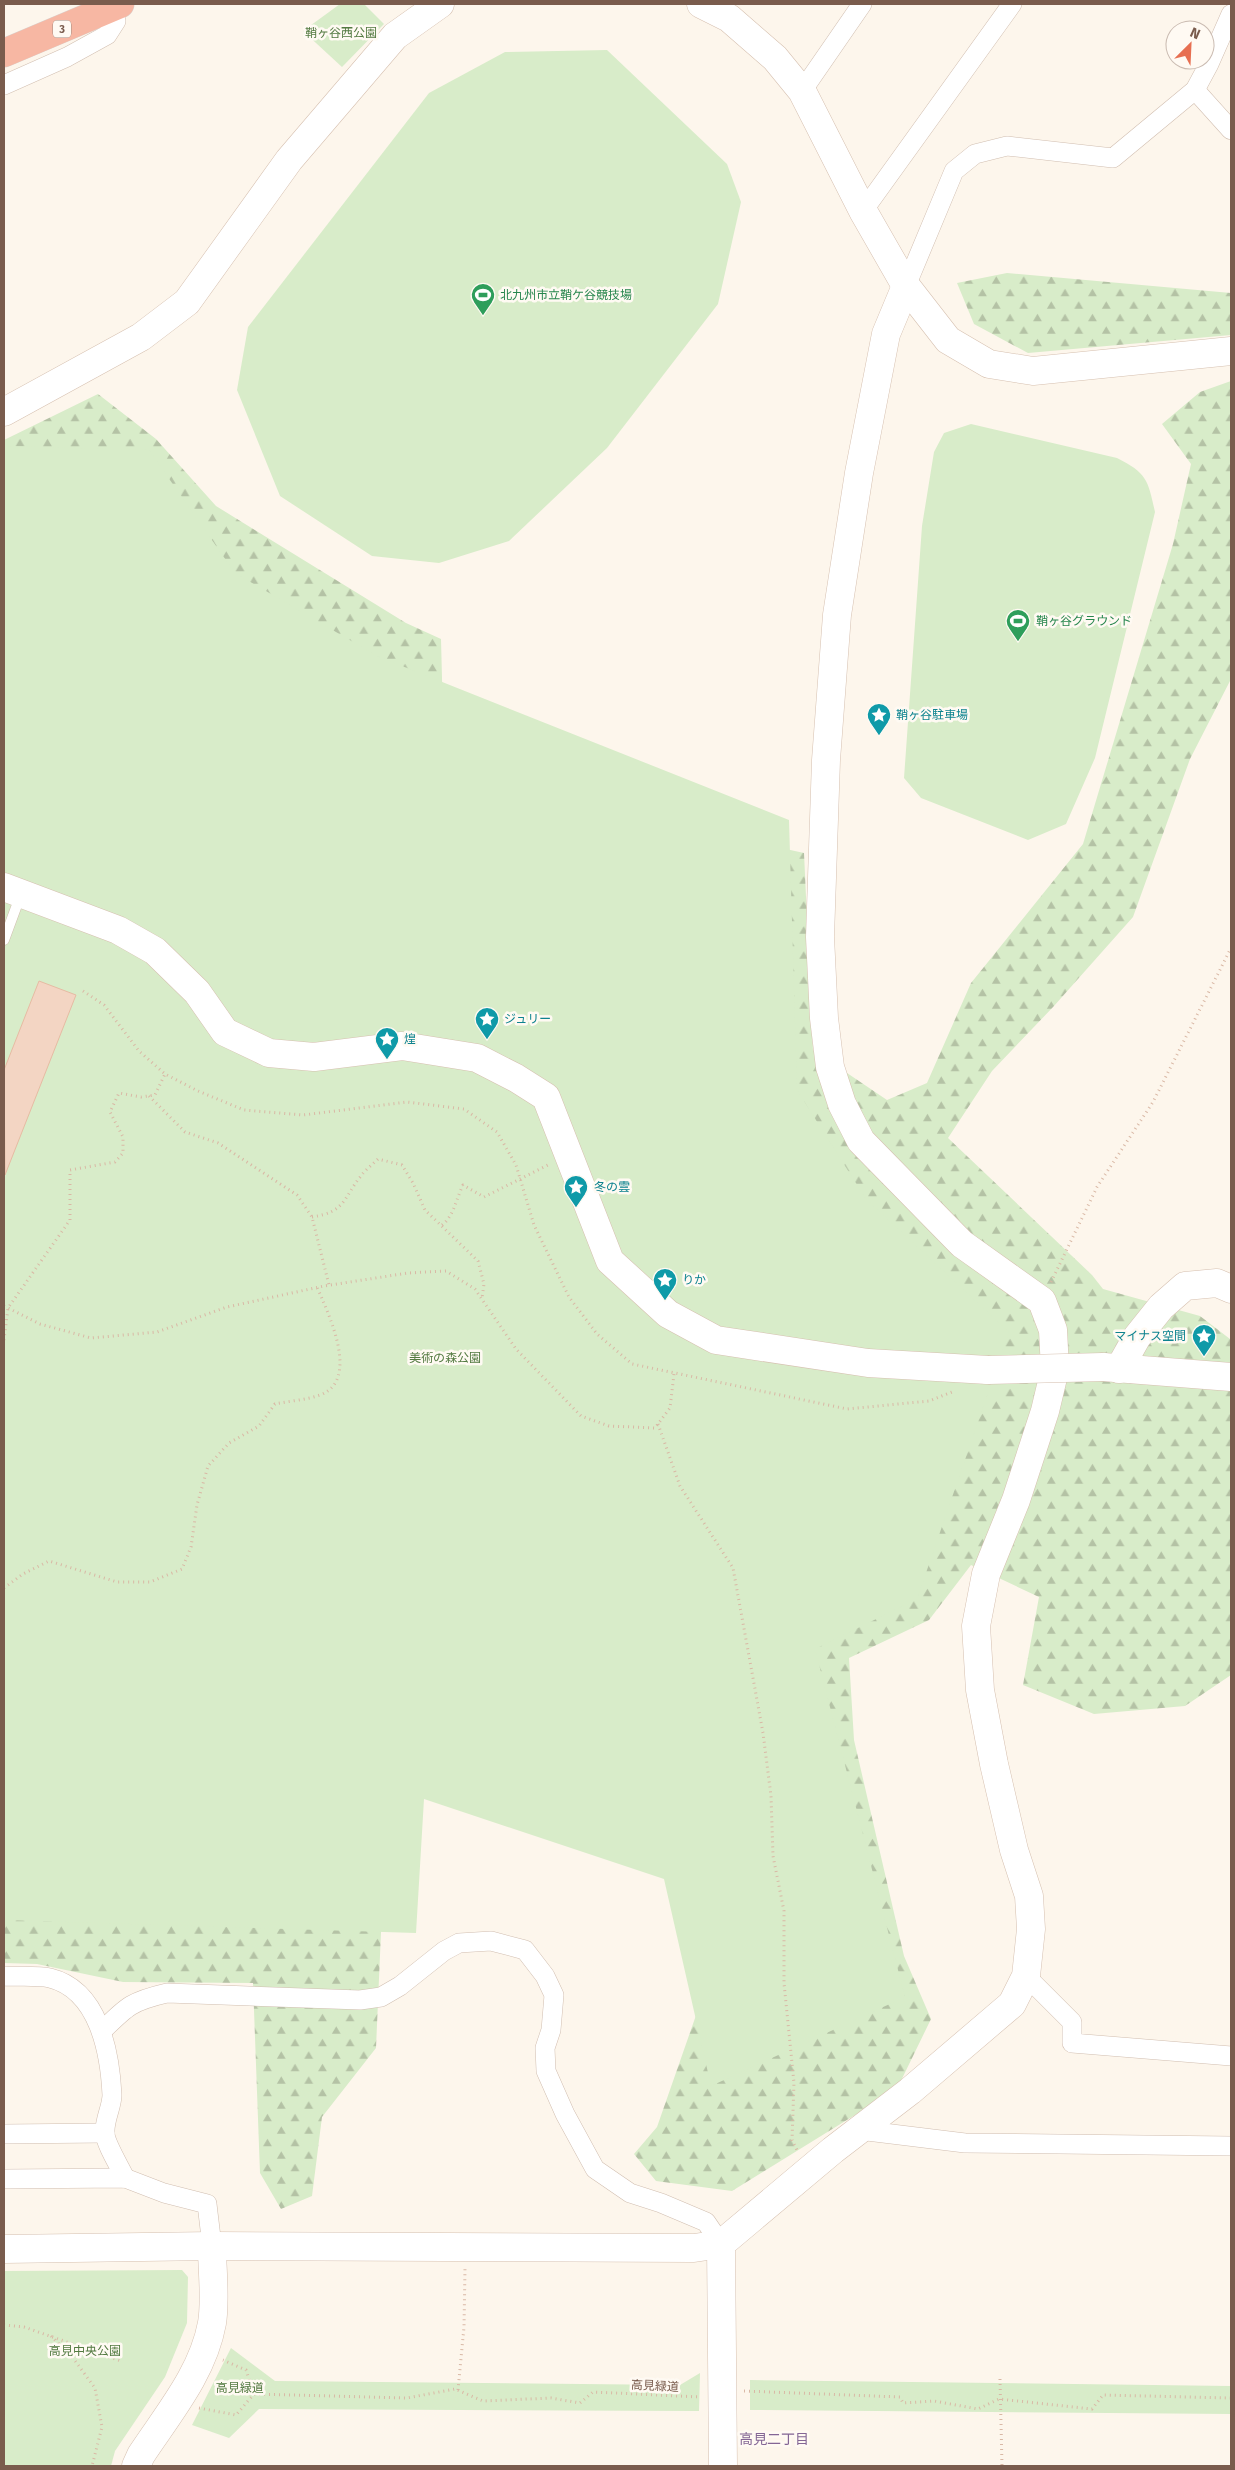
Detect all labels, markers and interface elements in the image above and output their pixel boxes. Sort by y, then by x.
road number: 3 [53,20,71,38]
north arrow [1165,20,1215,70]
text: N [1187,24,1203,43]
park label: 鞘ヶ谷西公園 [305,26,377,40]
sports icon: 北九州市立鞘ケ谷競技場 [470,282,496,316]
place label: 北九州市立鞘ケ谷競技場 [500,288,632,302]
sports icon: 鞘ヶ谷グラウンド [1005,608,1031,642]
place label: 鞘ヶ谷グラウンド [1036,614,1132,628]
place icon: 鞘ヶ谷駐車場 [866,702,892,736]
place label: 鞘ヶ谷駐車場 [896,708,968,722]
place icon: ジュリー [474,1006,500,1040]
place label: ジュリー [504,1012,551,1026]
place icon: 煌 [374,1026,400,1060]
place label: 煌 [404,1032,416,1046]
place icon: 冬の雲 [563,1174,589,1208]
place label: 冬の雲 [594,1180,630,1194]
place icon: りか [652,1267,678,1301]
place label: りか [682,1273,706,1287]
place icon: マイナス空間 [1191,1323,1217,1357]
place label: マイナス空間 [1114,1329,1186,1343]
park label: 美術の森公園 [409,1351,481,1365]
park label: 高見中央公園 [49,2344,121,2358]
street label: 高見緑道 [631,2378,679,2394]
park label: 高見緑道 [216,2381,264,2395]
district label: 高見二丁目 [739,2431,809,2448]

